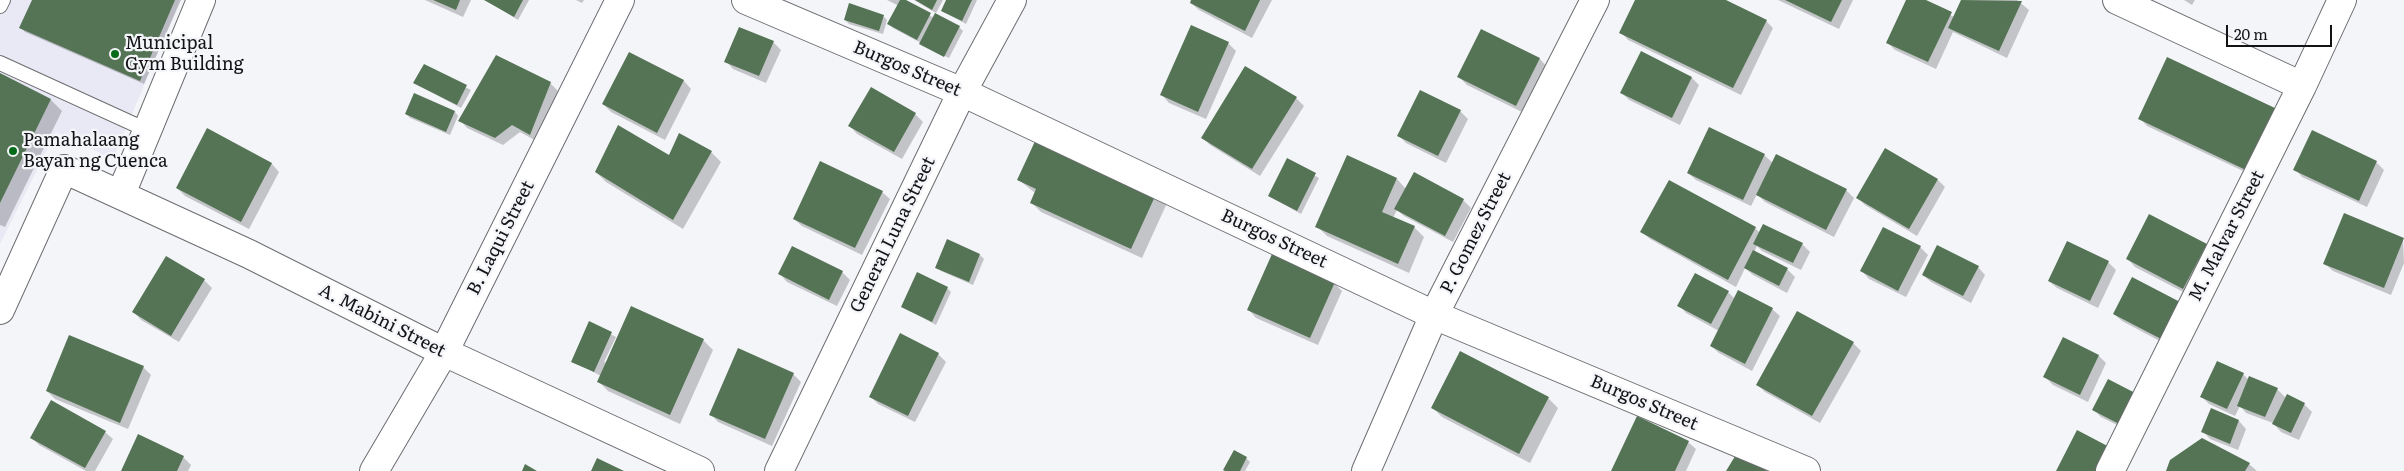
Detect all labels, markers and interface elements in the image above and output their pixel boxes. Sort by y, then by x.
scale bar [2229,15,2335,47]
text: 20 m [2234,22,2268,45]
place label: Municipal Gym Building [125,33,244,76]
street label: Burgos Street [850,37,964,101]
marker: Municipal Gym Building [109,48,121,60]
place label: Pamahalaang Bayan ng Cuenca [23,130,168,172]
marker: Pamahalaang Bayan ng Cuenca [7,145,19,157]
street label: General Luna Street [846,154,940,316]
street label: M. Malvar Street [2185,167,2269,305]
street label: P. Gomez Street [1436,169,1516,297]
street label: B. Laqui Street [463,177,539,299]
street label: Burgos Street [1217,205,1331,273]
street label: A. Mabini Street [315,280,449,362]
street label: Burgos Street [1587,371,1701,435]

